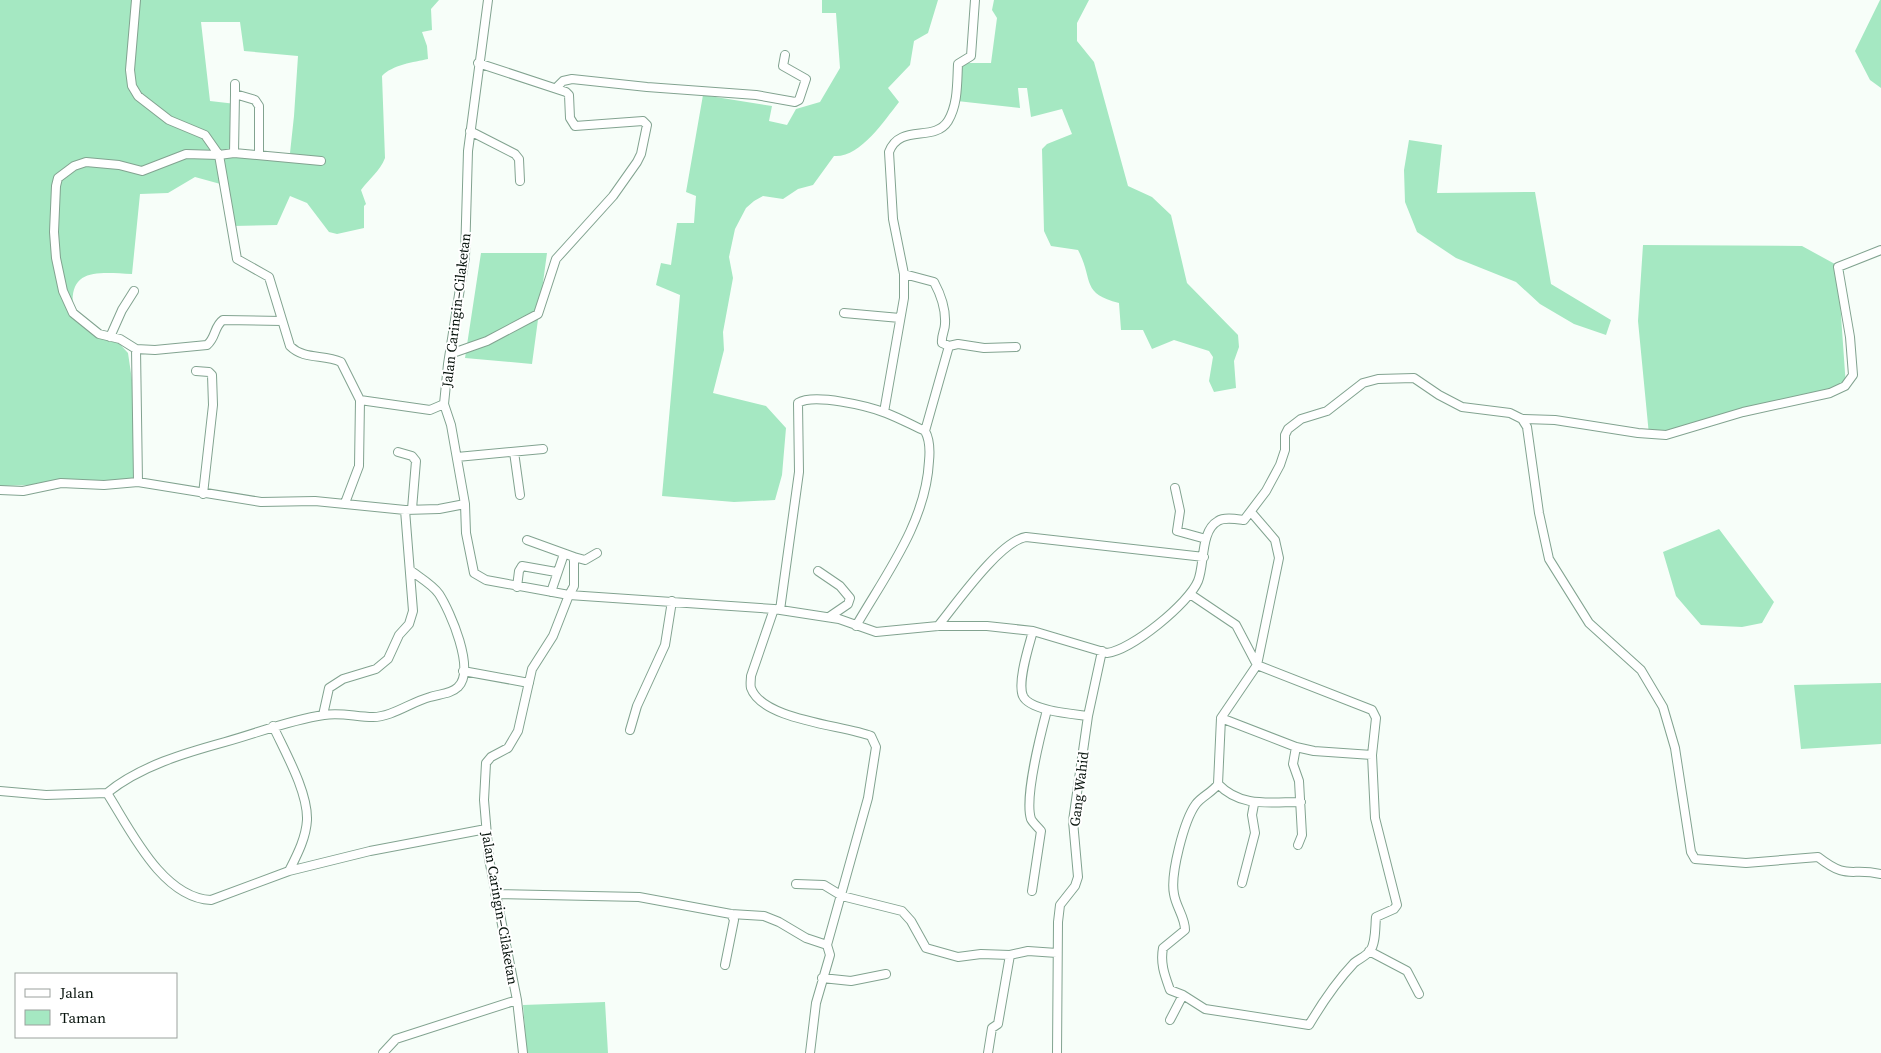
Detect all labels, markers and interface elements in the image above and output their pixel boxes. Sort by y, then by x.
street label: Jalan Caringin–Cilaketan [436,231,475,389]
street label: Gang Wahid [1064,750,1094,828]
street label: Jalan Caringin–Cilaketan [476,829,523,987]
legend [15,973,178,1038]
text: Jalan [59,982,94,1003]
text: Taman [60,1007,106,1028]

